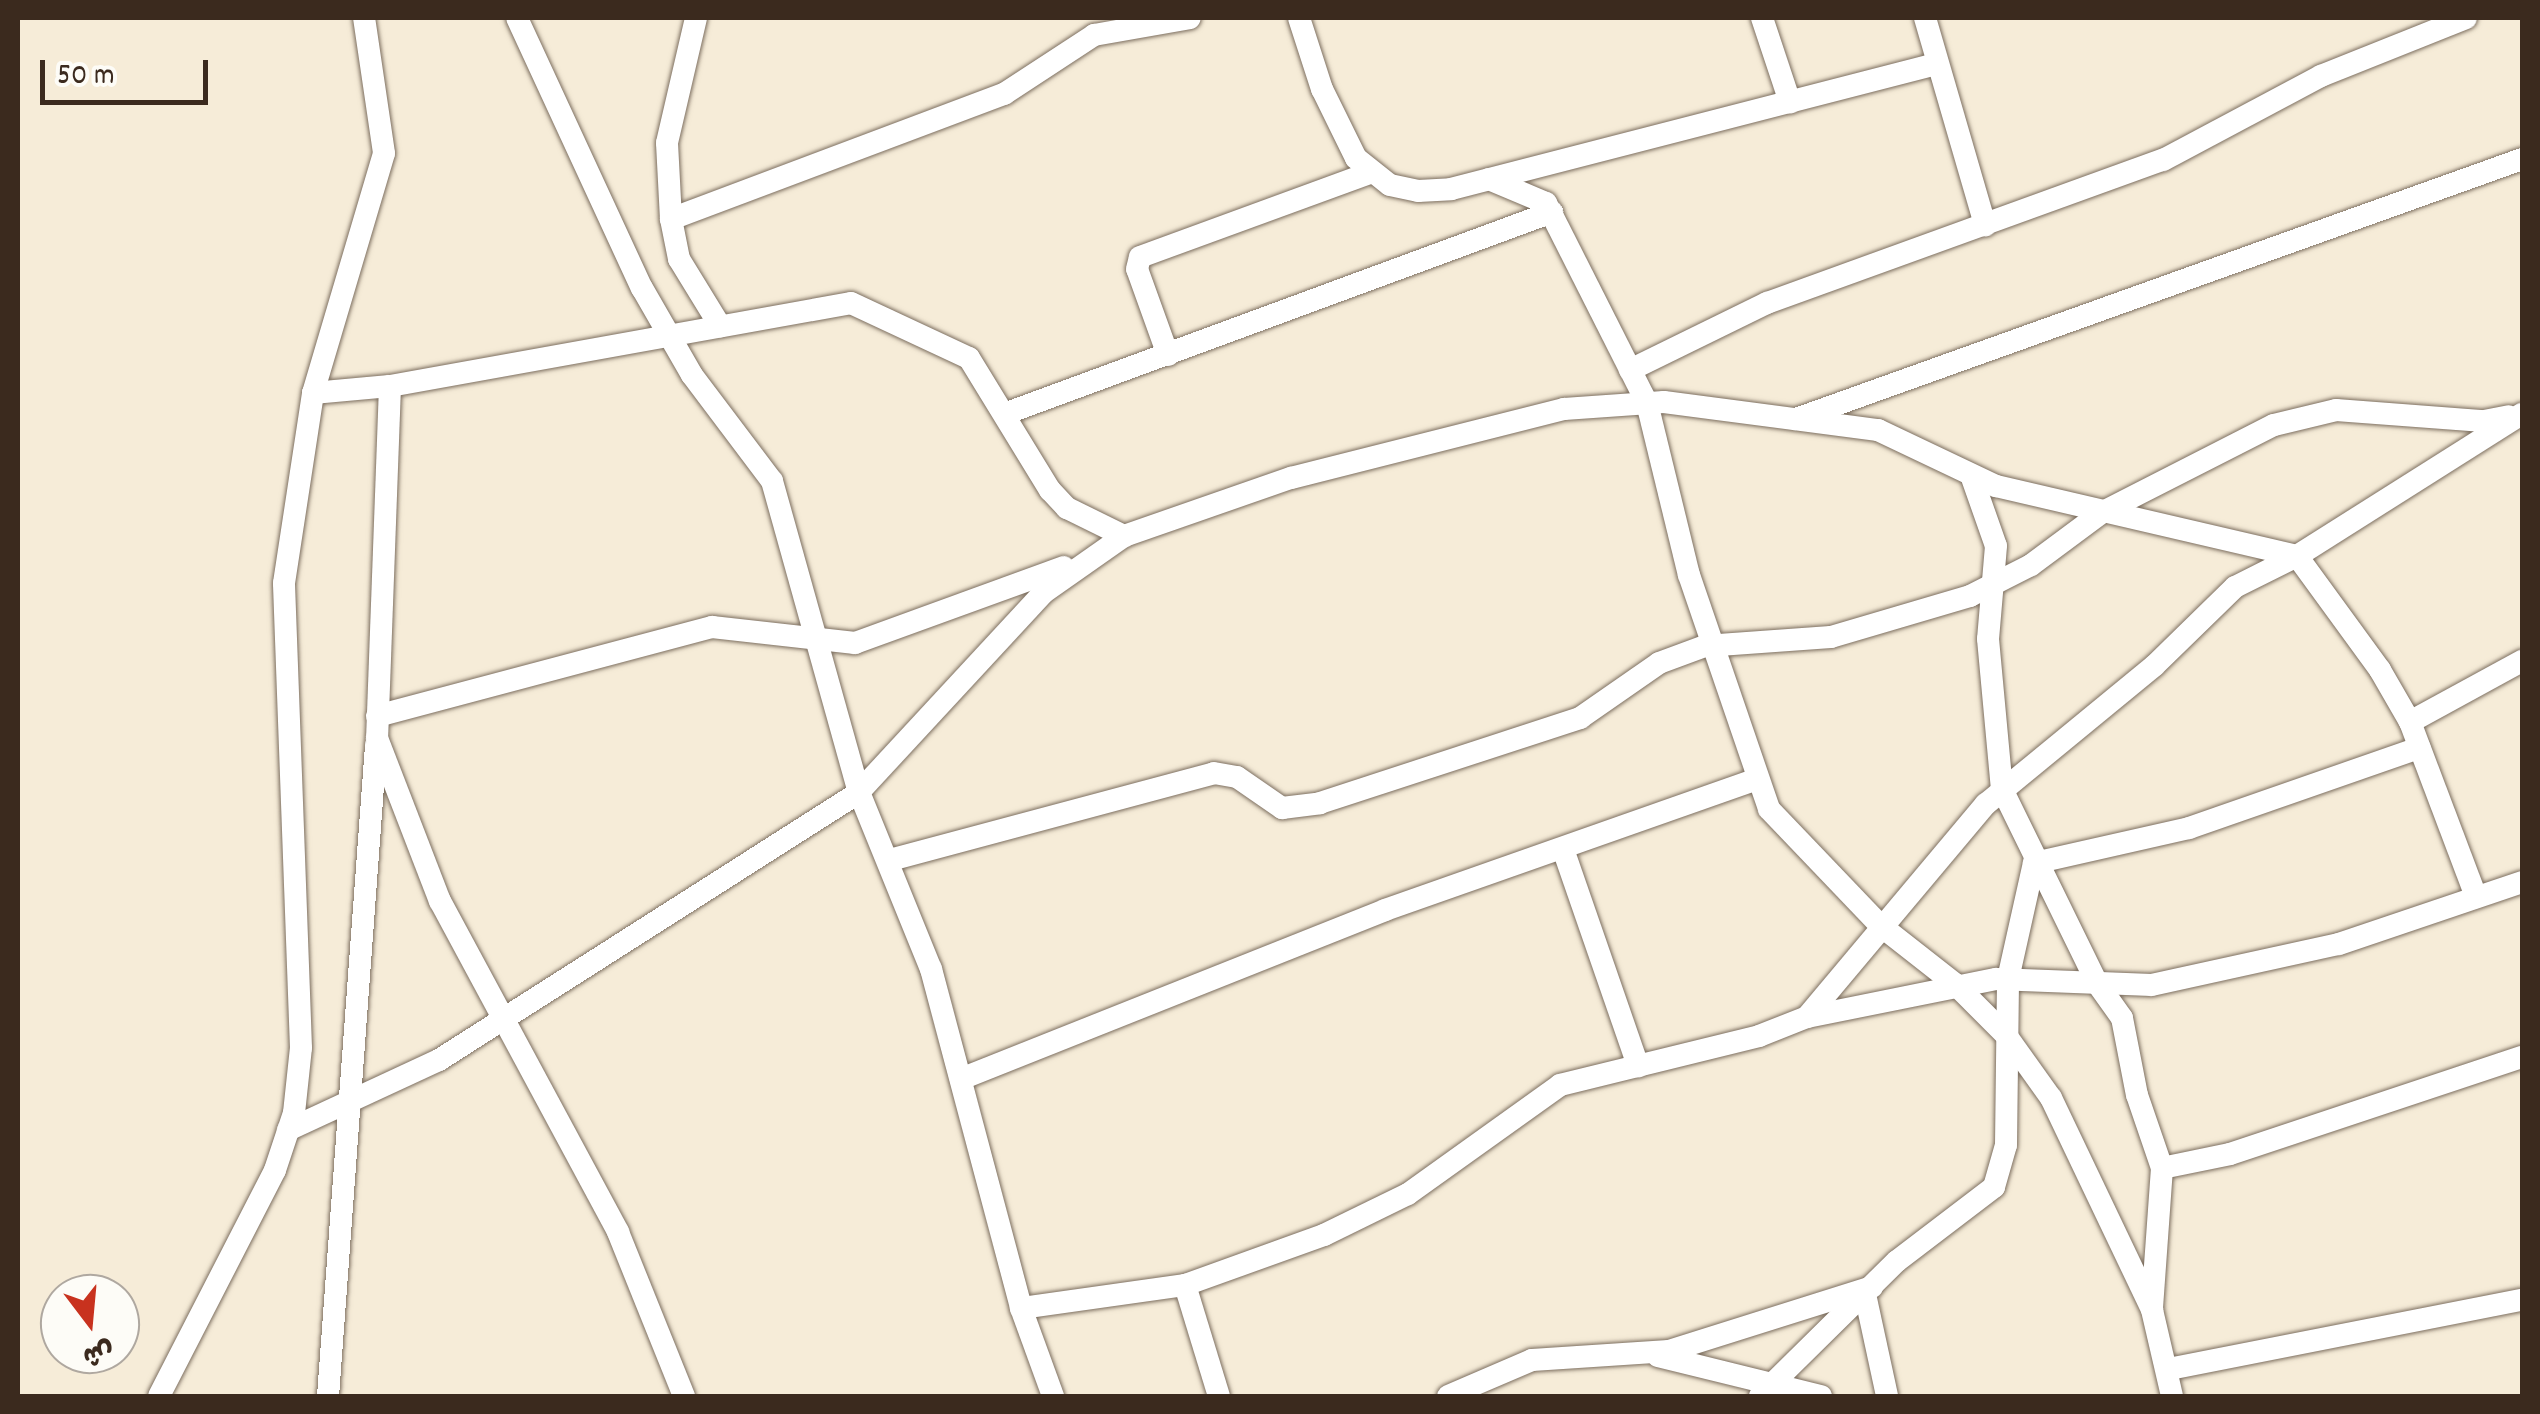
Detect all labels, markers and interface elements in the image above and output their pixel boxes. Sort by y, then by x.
scale bar [45,40,212,102]
text: 50 m [57,56,115,99]
north arrow [40,1274,140,1374]
text: ش [77,1327,118,1374]

